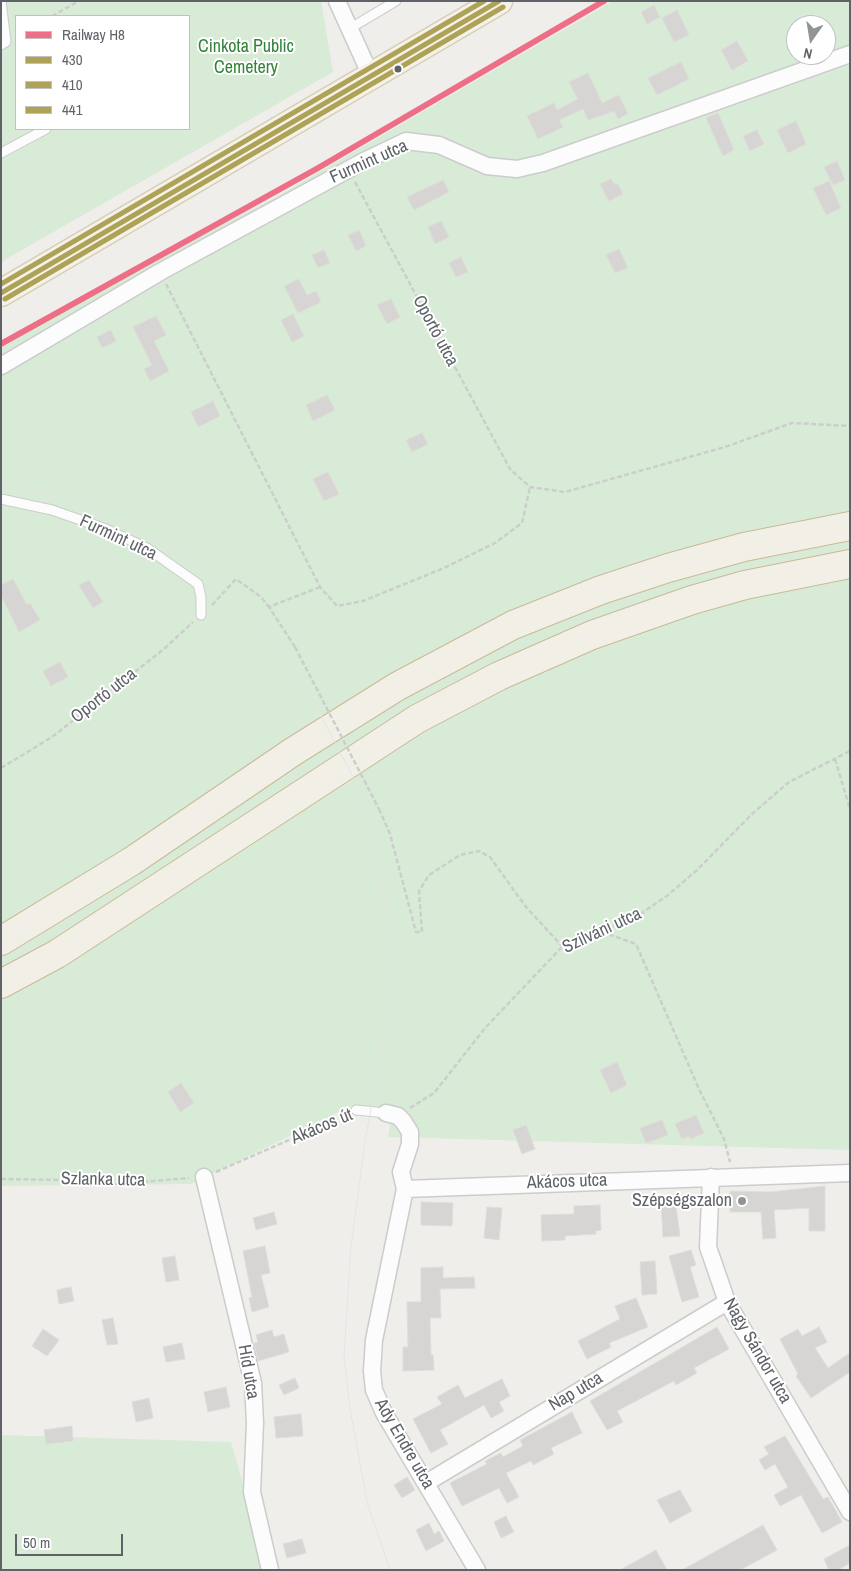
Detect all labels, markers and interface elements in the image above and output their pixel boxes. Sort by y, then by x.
legend [15,15,190,130]
north arrow [786,15,836,65]
text: Railway H8 [62,24,125,45]
park label: Cinkota Public Cemetery [198,36,294,78]
text: N [802,44,814,63]
text: 430 [62,49,83,70]
unlabelled marker [393,64,403,74]
text: 410 [62,74,83,95]
text: 441 [62,99,83,120]
street label: Furmint utca [327,135,411,189]
street label: Oportó utca [407,292,463,370]
street label: Furmint utca [76,511,160,565]
street label: Oportó utca [67,664,141,728]
street label: Szilváni utca [559,903,645,959]
street label: Akácos út [288,1104,356,1150]
street label: Szlanka utca [61,1168,145,1192]
street label: Akácos utca [526,1170,608,1194]
place label: Szépségszalon [632,1190,732,1212]
marker: Szépségszalon [736,1195,748,1207]
street label: Nagy Sándor utca [718,1294,796,1408]
street label: Híd utca [233,1343,263,1401]
street label: Nap utca [545,1368,607,1416]
street label: Ady Endre utca [369,1395,439,1493]
scale bar [18,1524,125,1556]
text: 50 m [23,1532,50,1553]

